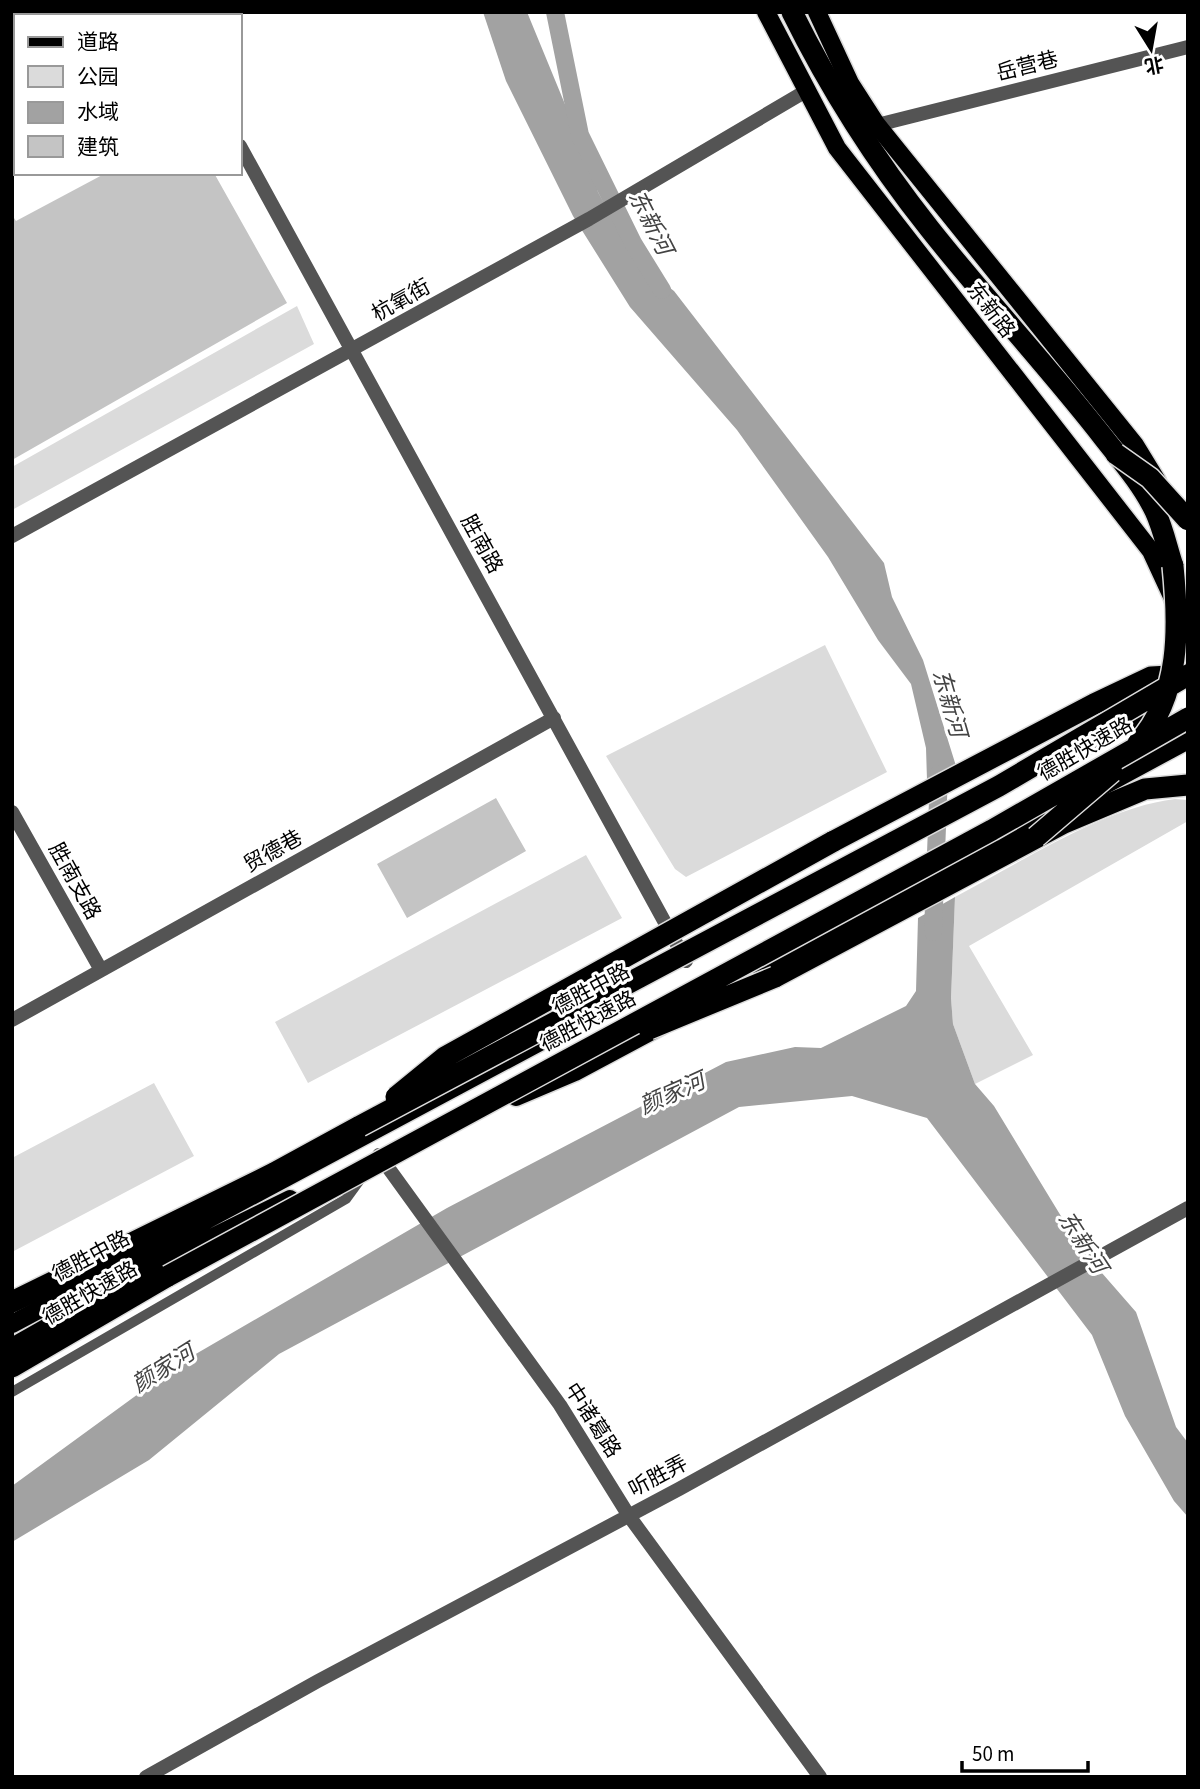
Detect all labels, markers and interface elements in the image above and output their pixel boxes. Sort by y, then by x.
legend [14,14,242,175]
north arrow [1116,14,1186,84]
text: 道路 [77,27,119,57]
street label: 岳营巷 [993,44,1061,88]
text: 北 [1142,49,1166,79]
text: 公园 [77,62,119,92]
text: 水域 [77,97,119,127]
text: 建筑 [77,132,119,162]
water label: 东新河 [620,184,683,264]
street label: 杭氧街 [366,272,436,328]
street label: 东新路 [960,276,1022,344]
street label: 胜南路 [454,509,510,579]
water label: 东新河 [924,665,976,745]
street label: 德胜快速路 [1032,710,1138,788]
street label: 贸德巷 [238,823,308,879]
street label: 胜南支路 [42,837,108,925]
street label: 德胜中路 [547,956,635,1022]
street label: 德胜快速路 [535,983,641,1059]
water label: 颜家河 [634,1063,714,1123]
water label: 东新河 [1050,1204,1117,1284]
street label: 德胜中路 [47,1223,135,1289]
street label: 德胜快速路 [37,1254,143,1332]
water label: 颜家河 [125,1334,205,1401]
street label: 中诸葛路 [558,1377,628,1463]
street label: 听胜弄 [623,1448,693,1504]
scale bar [962,1730,1088,1774]
text: 50 m [972,1739,1014,1769]

